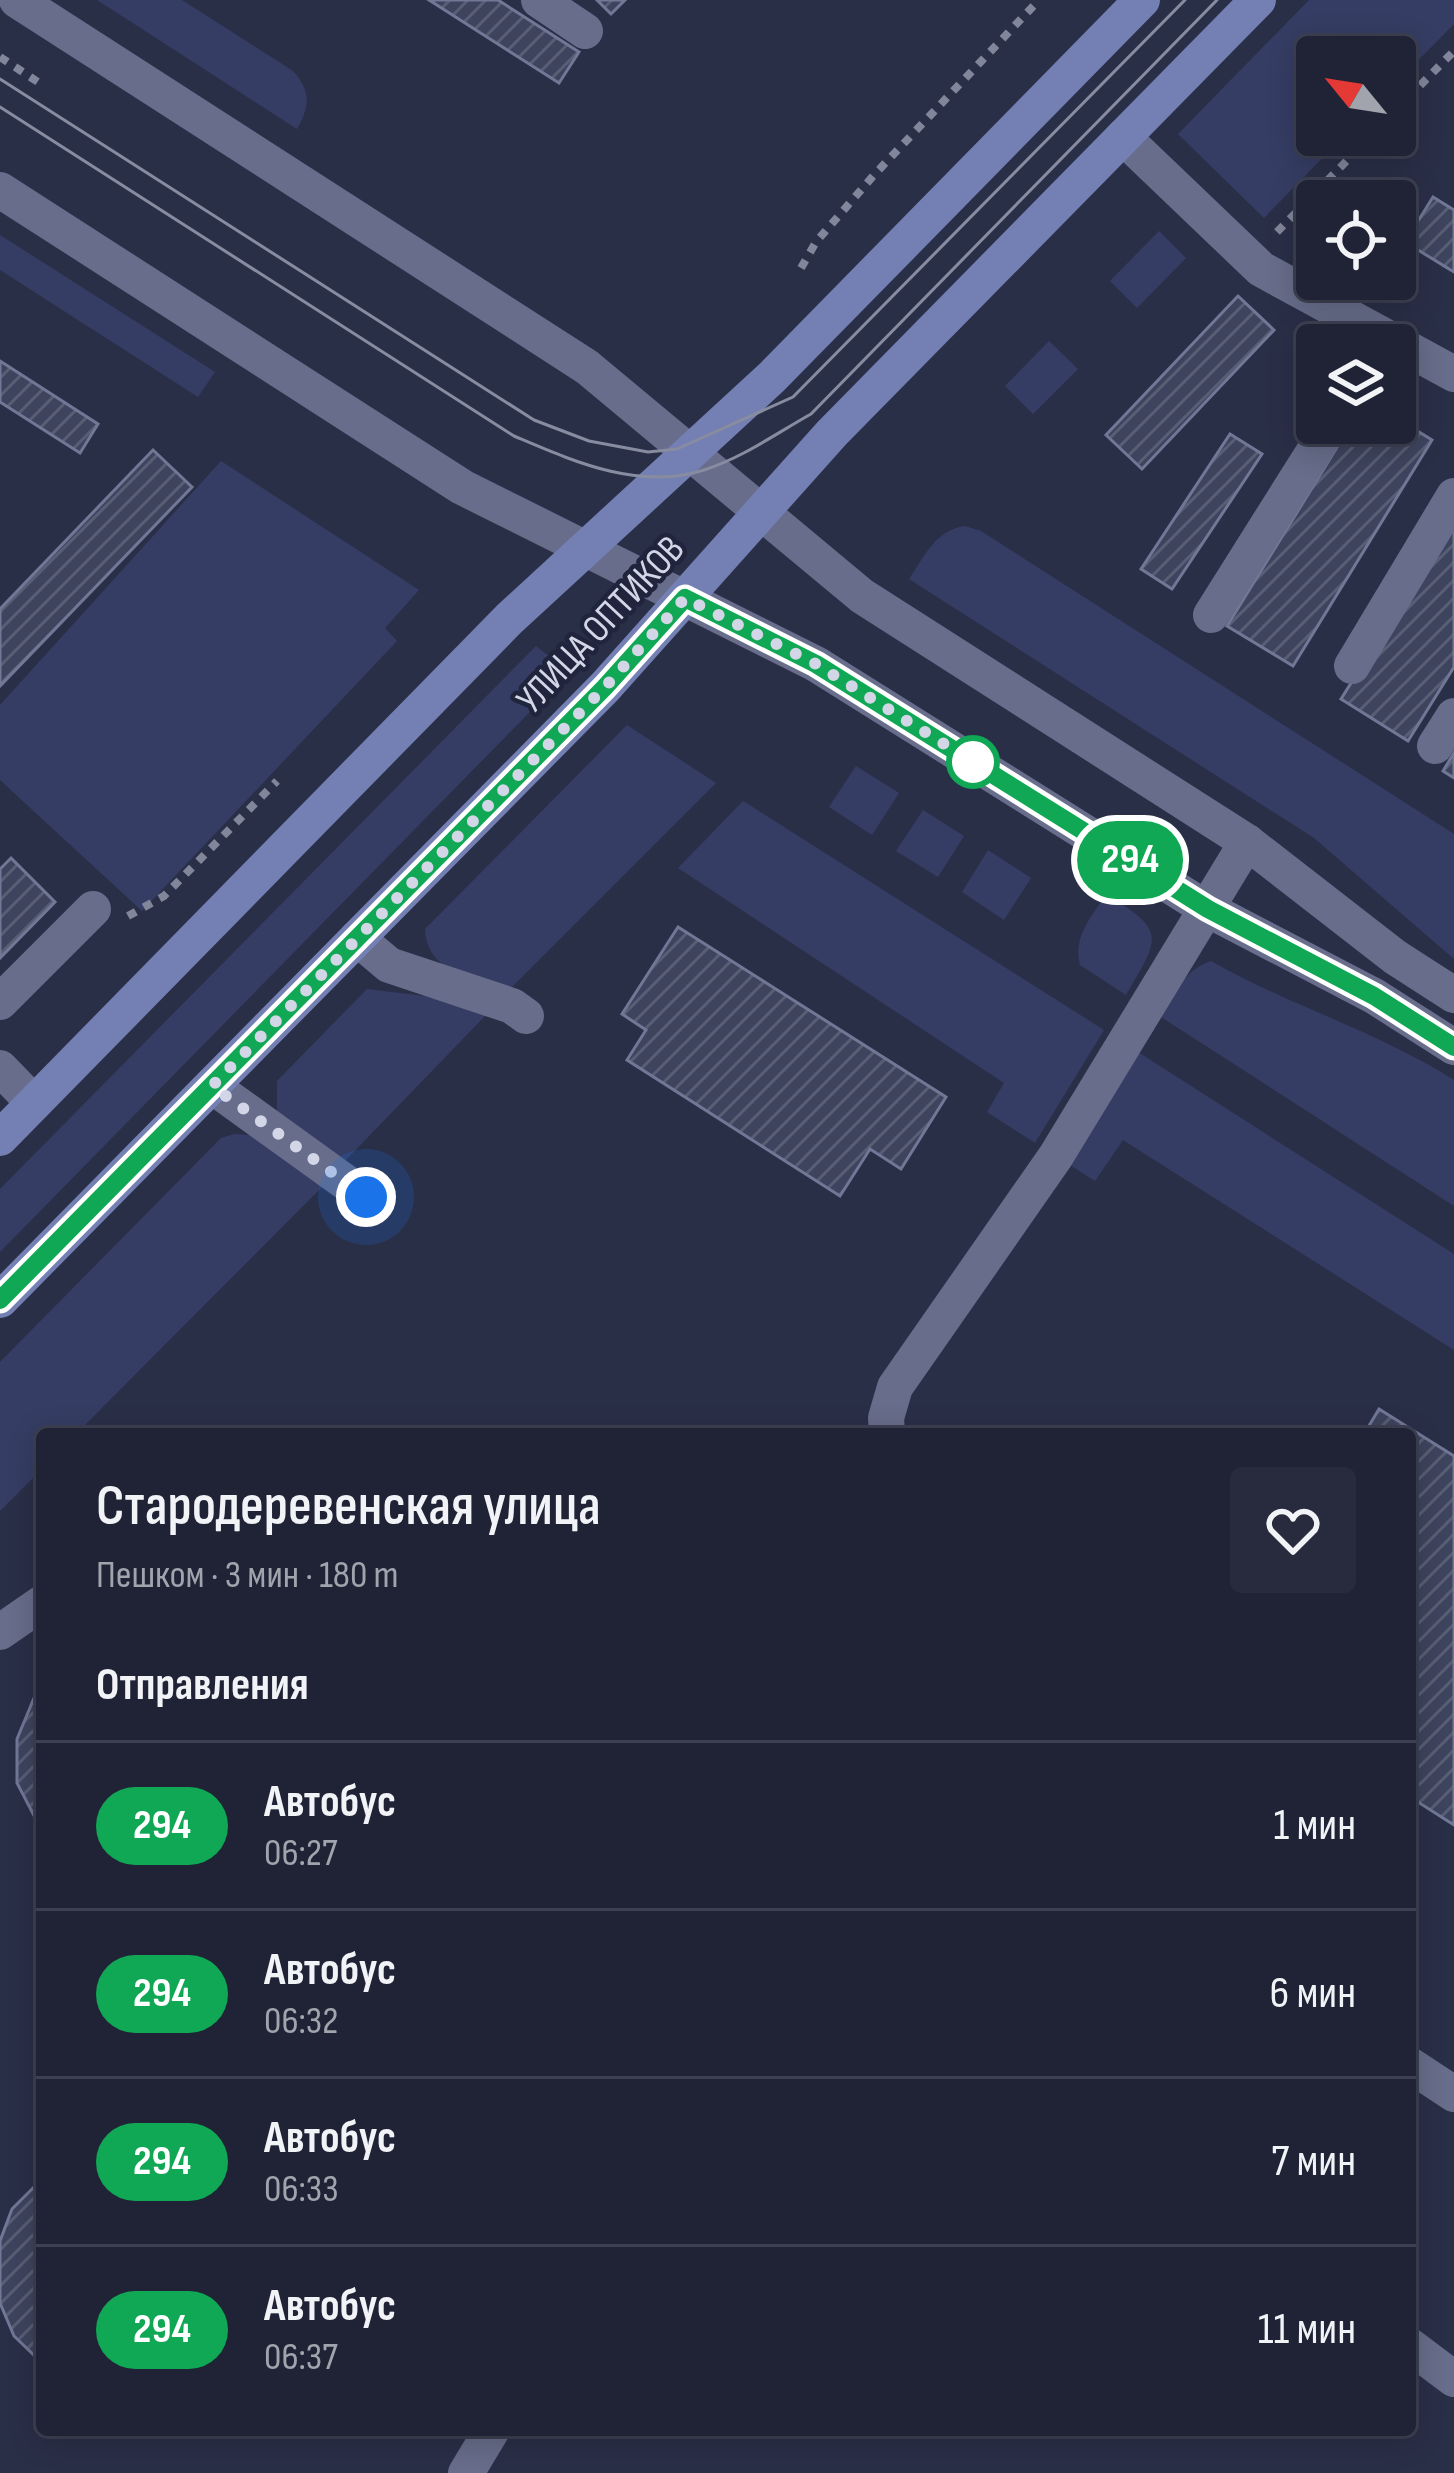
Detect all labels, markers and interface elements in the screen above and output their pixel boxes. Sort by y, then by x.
north arrow [1296,36,1416,156]
map controls [1296,36,1416,444]
button: locate [1296,180,1416,300]
button: layers [1296,324,1416,444]
street label: УЛИЦА ОПТИКОВ [507,527,695,723]
unlabelled marker [948,737,998,787]
line badge: 294 [1061,821,1199,899]
text: 294 [1101,834,1159,885]
your location [336,1167,396,1227]
button: heart [1230,1467,1356,1593]
text: Стародеревенская улица [96,1473,601,1541]
text: Пешком · 3 мин · 180 m [96,1552,399,1599]
text: Отправления [96,1658,309,1713]
text: Автобус [264,1775,396,1830]
text: 1 мин [1274,1798,1356,1853]
text: 294 [133,1800,191,1851]
text: 06:27 [264,1830,338,1877]
text: Автобус [264,1943,396,1998]
text: 6 мин [1270,1966,1356,2021]
text: 294 [133,1968,191,2019]
text: 06:32 [264,1998,338,2045]
text: Автобус [264,2111,396,2166]
text: 7 мин [1271,2134,1356,2189]
text: 294 [133,2136,191,2187]
text: 06:33 [264,2166,339,2213]
text: Автобус [264,2279,396,2334]
text: 11 мин [1258,2302,1356,2357]
text: 294 [133,2304,191,2355]
text: 06:37 [264,2334,338,2381]

